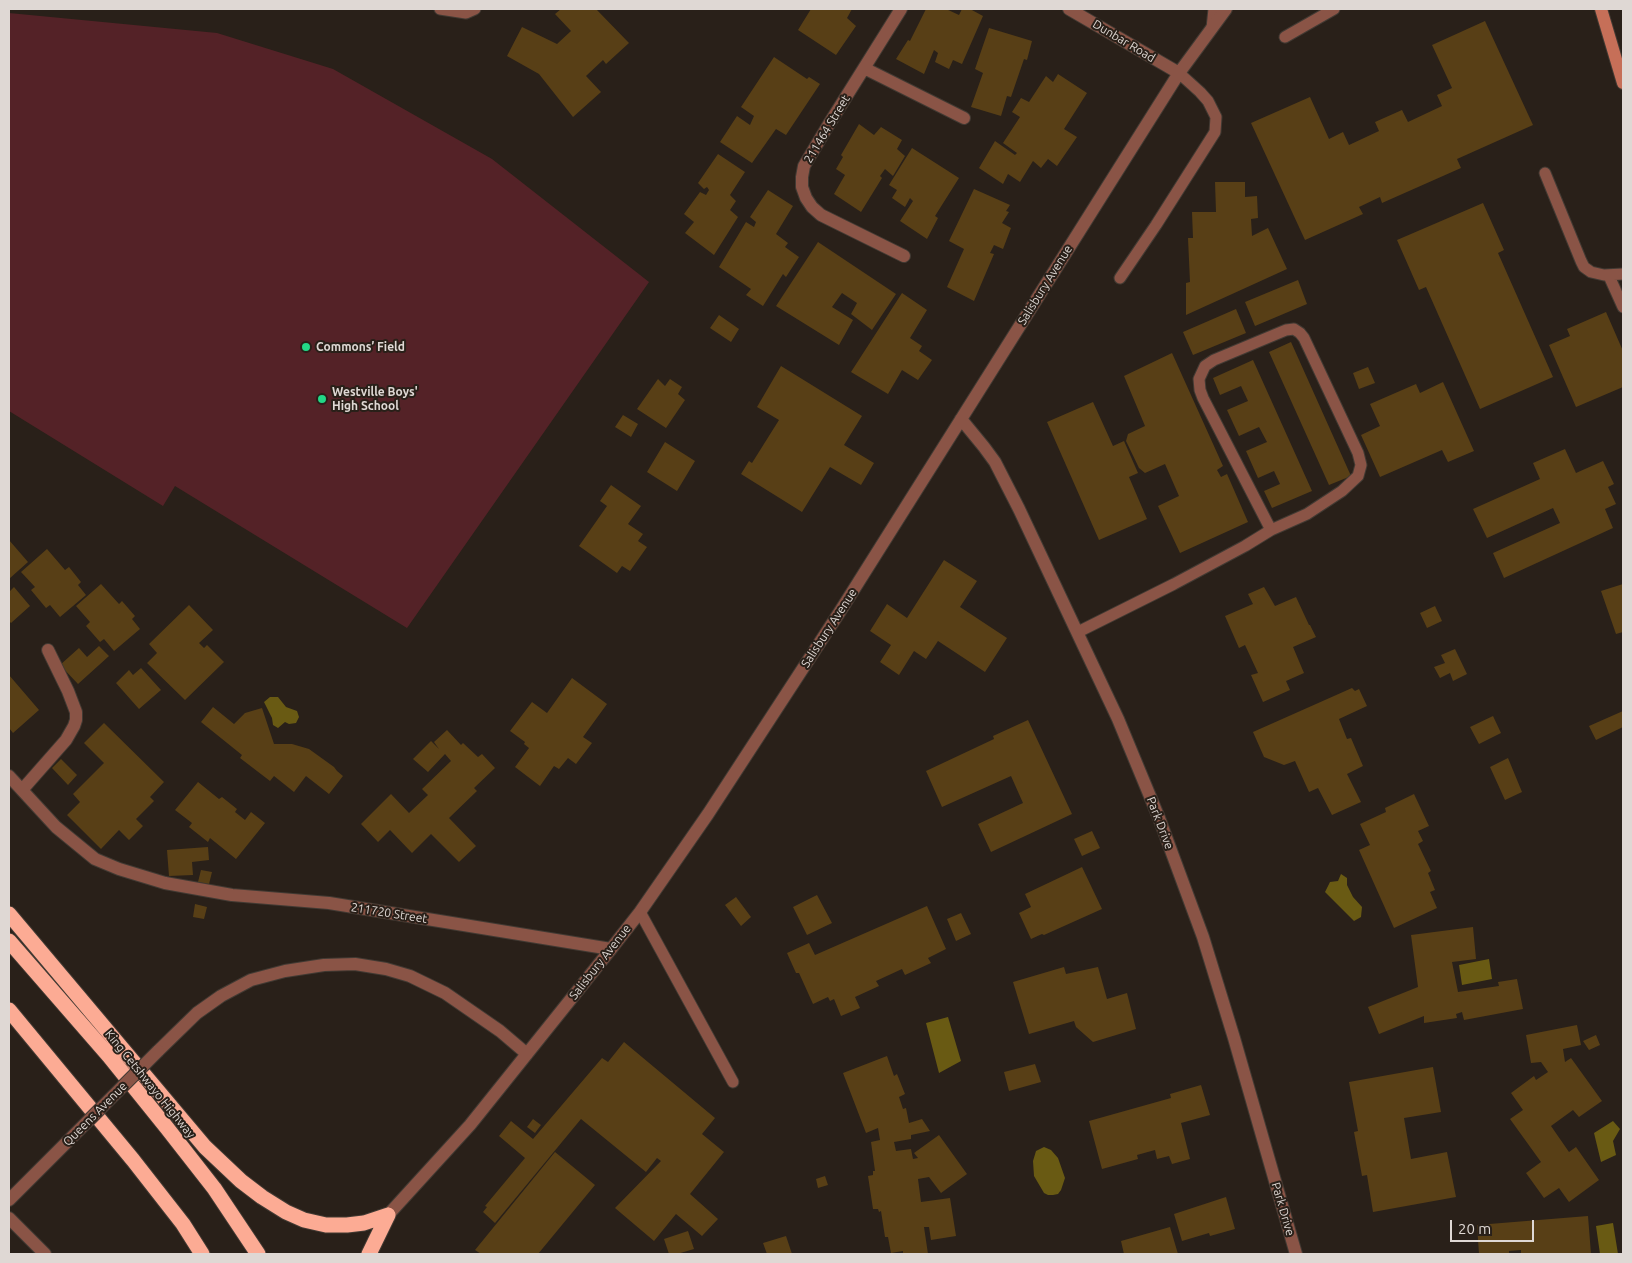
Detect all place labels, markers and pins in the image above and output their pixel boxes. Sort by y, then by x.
place label: Commons’ Field [316,340,405,354]
marker: Commons’ Field [300,341,312,353]
place label: Westville Boys' High School [332,385,418,413]
marker: Westville Boys' High School [316,393,328,405]

